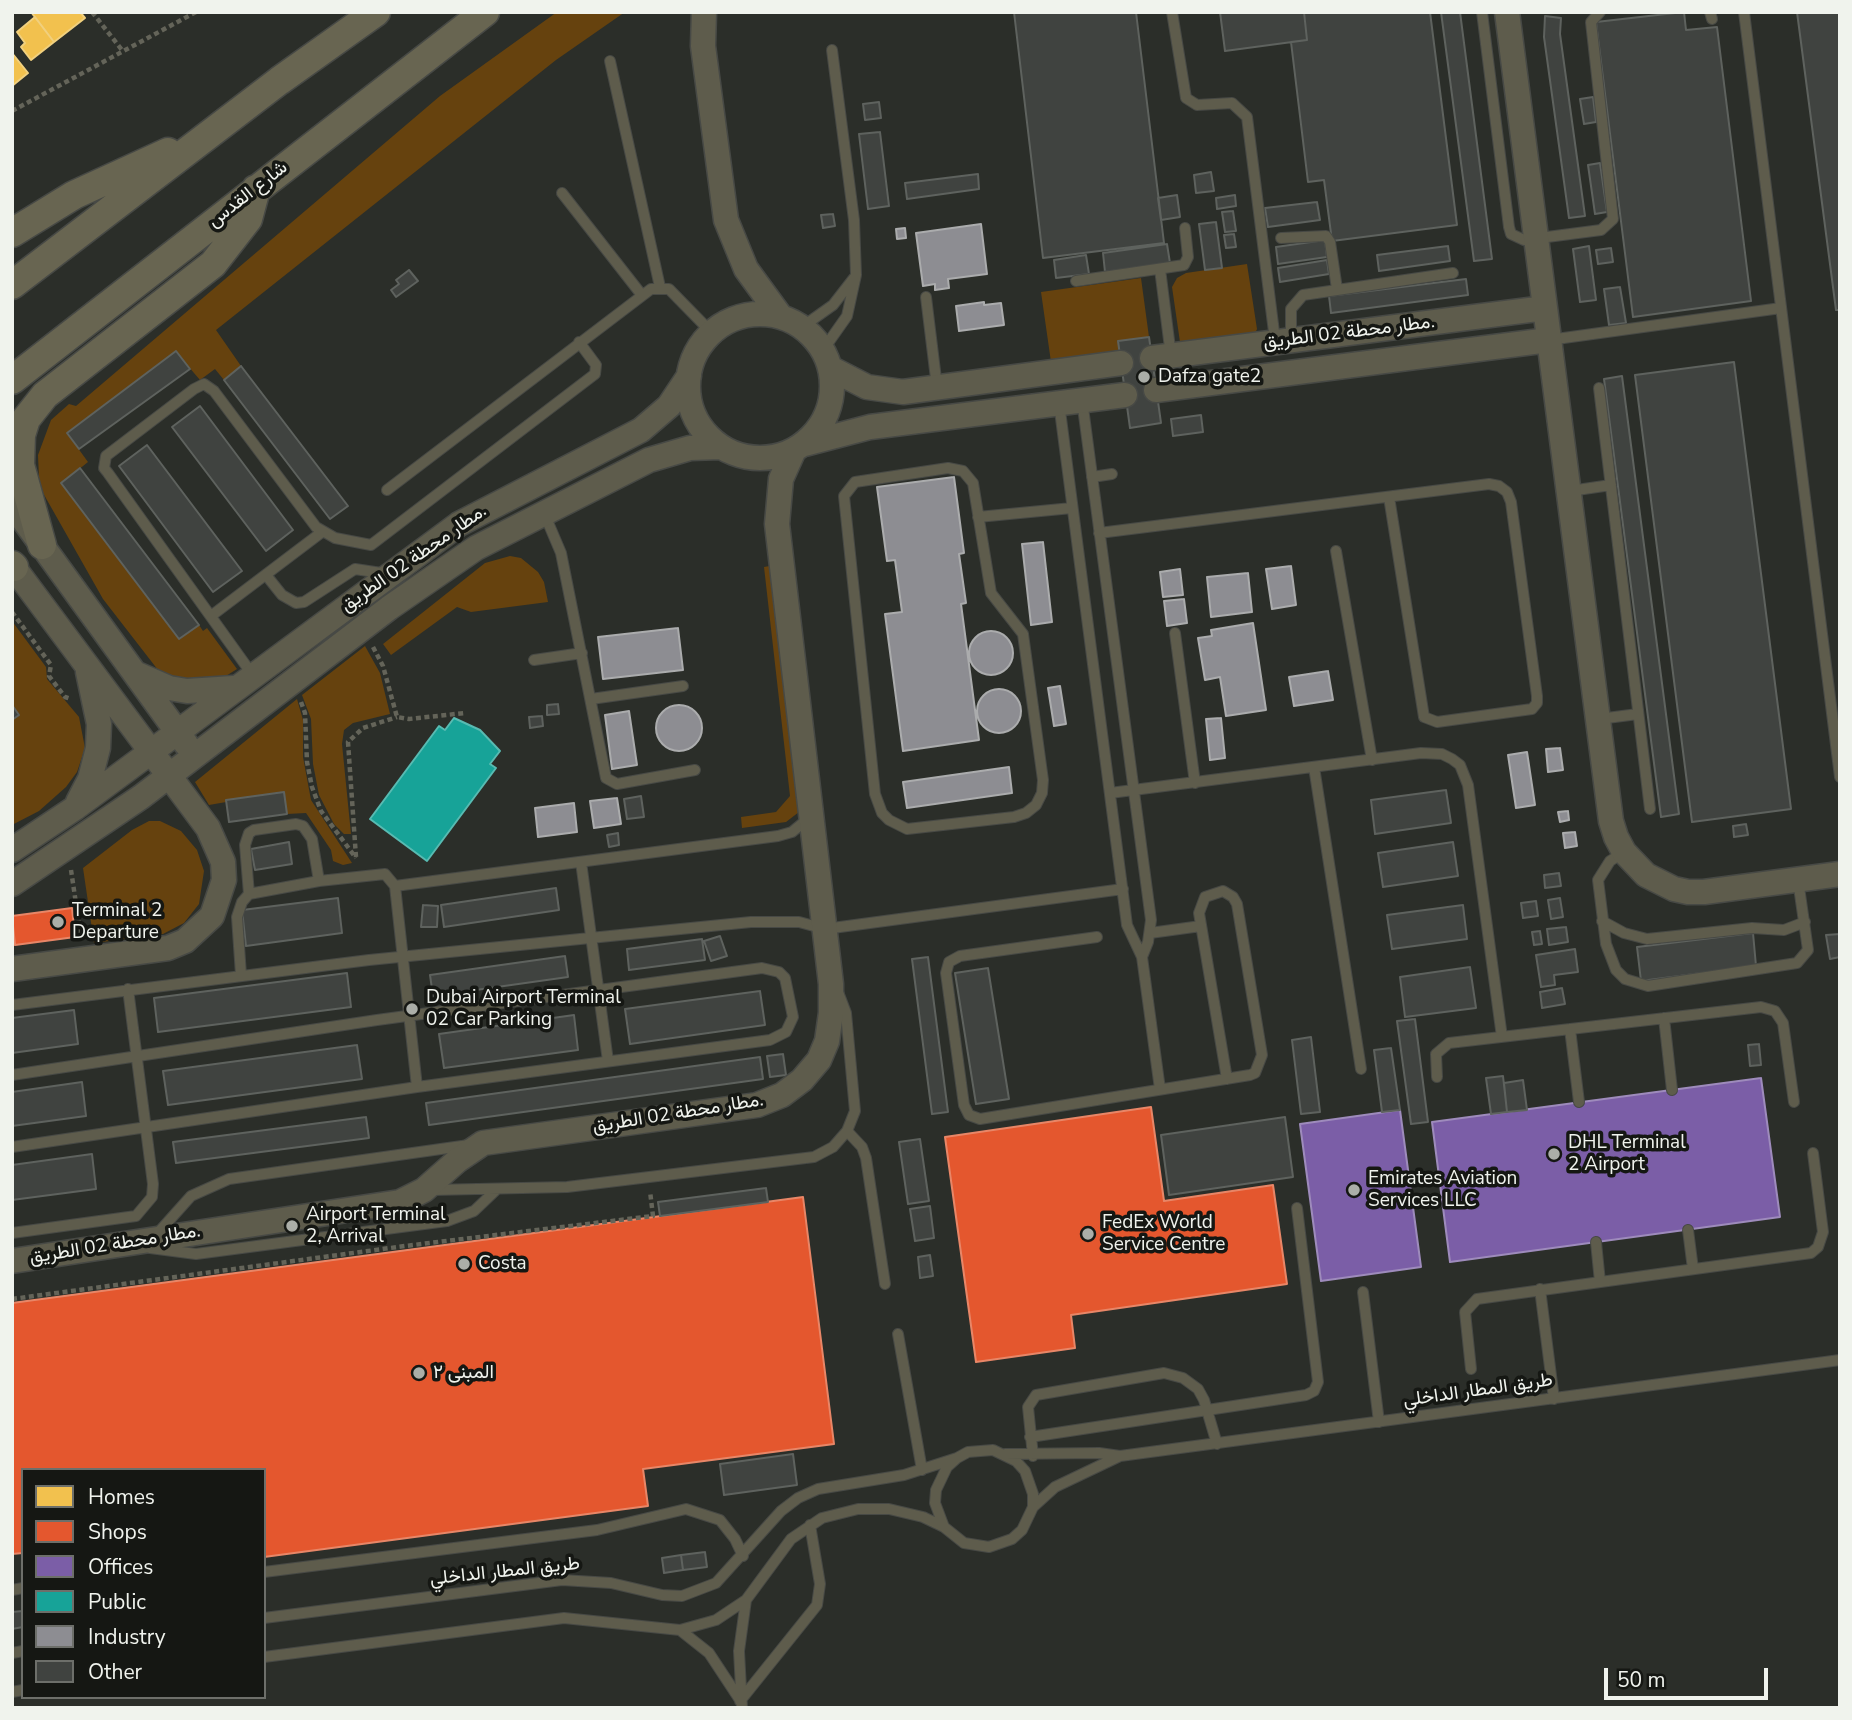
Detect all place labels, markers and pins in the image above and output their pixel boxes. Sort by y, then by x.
place label: Dafza gate2 [1158,366,1261,388]
marker: Dafza gate2 [1136,369,1152,385]
place label: Terminal 2 Departure [72,900,162,944]
marker: Terminal 2 Departure [50,914,66,930]
place label: Dubai Airport Terminal 02 Car Parking [426,987,621,1031]
marker: Dubai Airport Terminal 02 Car Parking [404,1001,420,1017]
place label: DHL Terminal 2 Airport [1568,1132,1686,1176]
marker: DHL Terminal 2 Airport [1546,1146,1562,1162]
place label: Emirates Aviation Services LLC [1368,1168,1517,1212]
marker: Emirates Aviation Services LLC [1346,1182,1362,1198]
place label: Airport Terminal 2, Arrival [306,1204,446,1248]
place label: FedEx World Service Centre [1102,1212,1225,1256]
marker: Airport Terminal 2, Arrival [284,1218,300,1234]
marker: FedEx World Service Centre [1080,1226,1096,1242]
place label: Costa [478,1253,526,1275]
marker: Costa [456,1256,472,1272]
place label: المبنى ٢ [433,1362,494,1384]
marker: المبنى ٢ [411,1365,427,1381]

